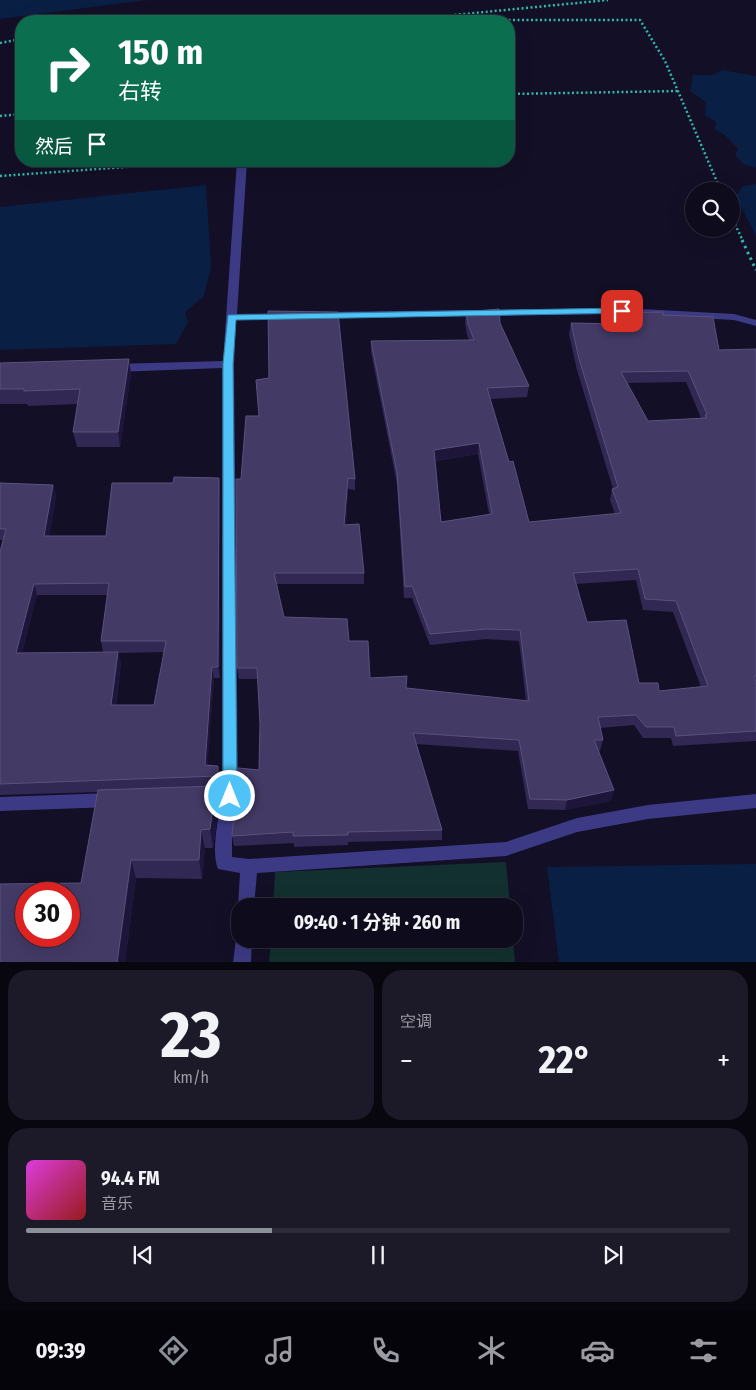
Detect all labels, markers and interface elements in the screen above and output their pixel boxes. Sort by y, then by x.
text: 150 m [118,31,203,73]
icon: right [35,35,100,100]
text: 右转 [118,78,162,105]
icon: arrive [83,130,111,158]
text: 然后 [35,135,73,158]
map controls [685,182,740,237]
button: search [685,182,740,237]
pin [601,290,643,332]
icon: arrive [608,297,636,325]
position arrow [203,769,255,821]
speed limit sign: 30 [15,882,80,947]
text: 09:40 · 1 分钟 · 260 m [294,911,460,934]
text: 23 [161,996,221,1074]
text: 空调 [400,1012,432,1031]
text: 22° [538,1037,591,1083]
text: − [400,1044,413,1077]
text: + [717,1044,730,1077]
text: km/h [173,1068,209,1087]
text: 94.4 FM [101,1167,160,1190]
text: 音乐 [101,1194,133,1213]
icon: previous [129,1241,157,1269]
icon: pause [364,1241,392,1269]
icon: next [599,1241,627,1269]
icon: directions [156,1333,191,1368]
icon: music [262,1333,297,1368]
icon: phone [368,1333,403,1368]
icon: climate [474,1333,509,1368]
icon: car [580,1333,615,1368]
icon: filters [686,1333,721,1368]
text: 09:39 [35,1337,86,1364]

